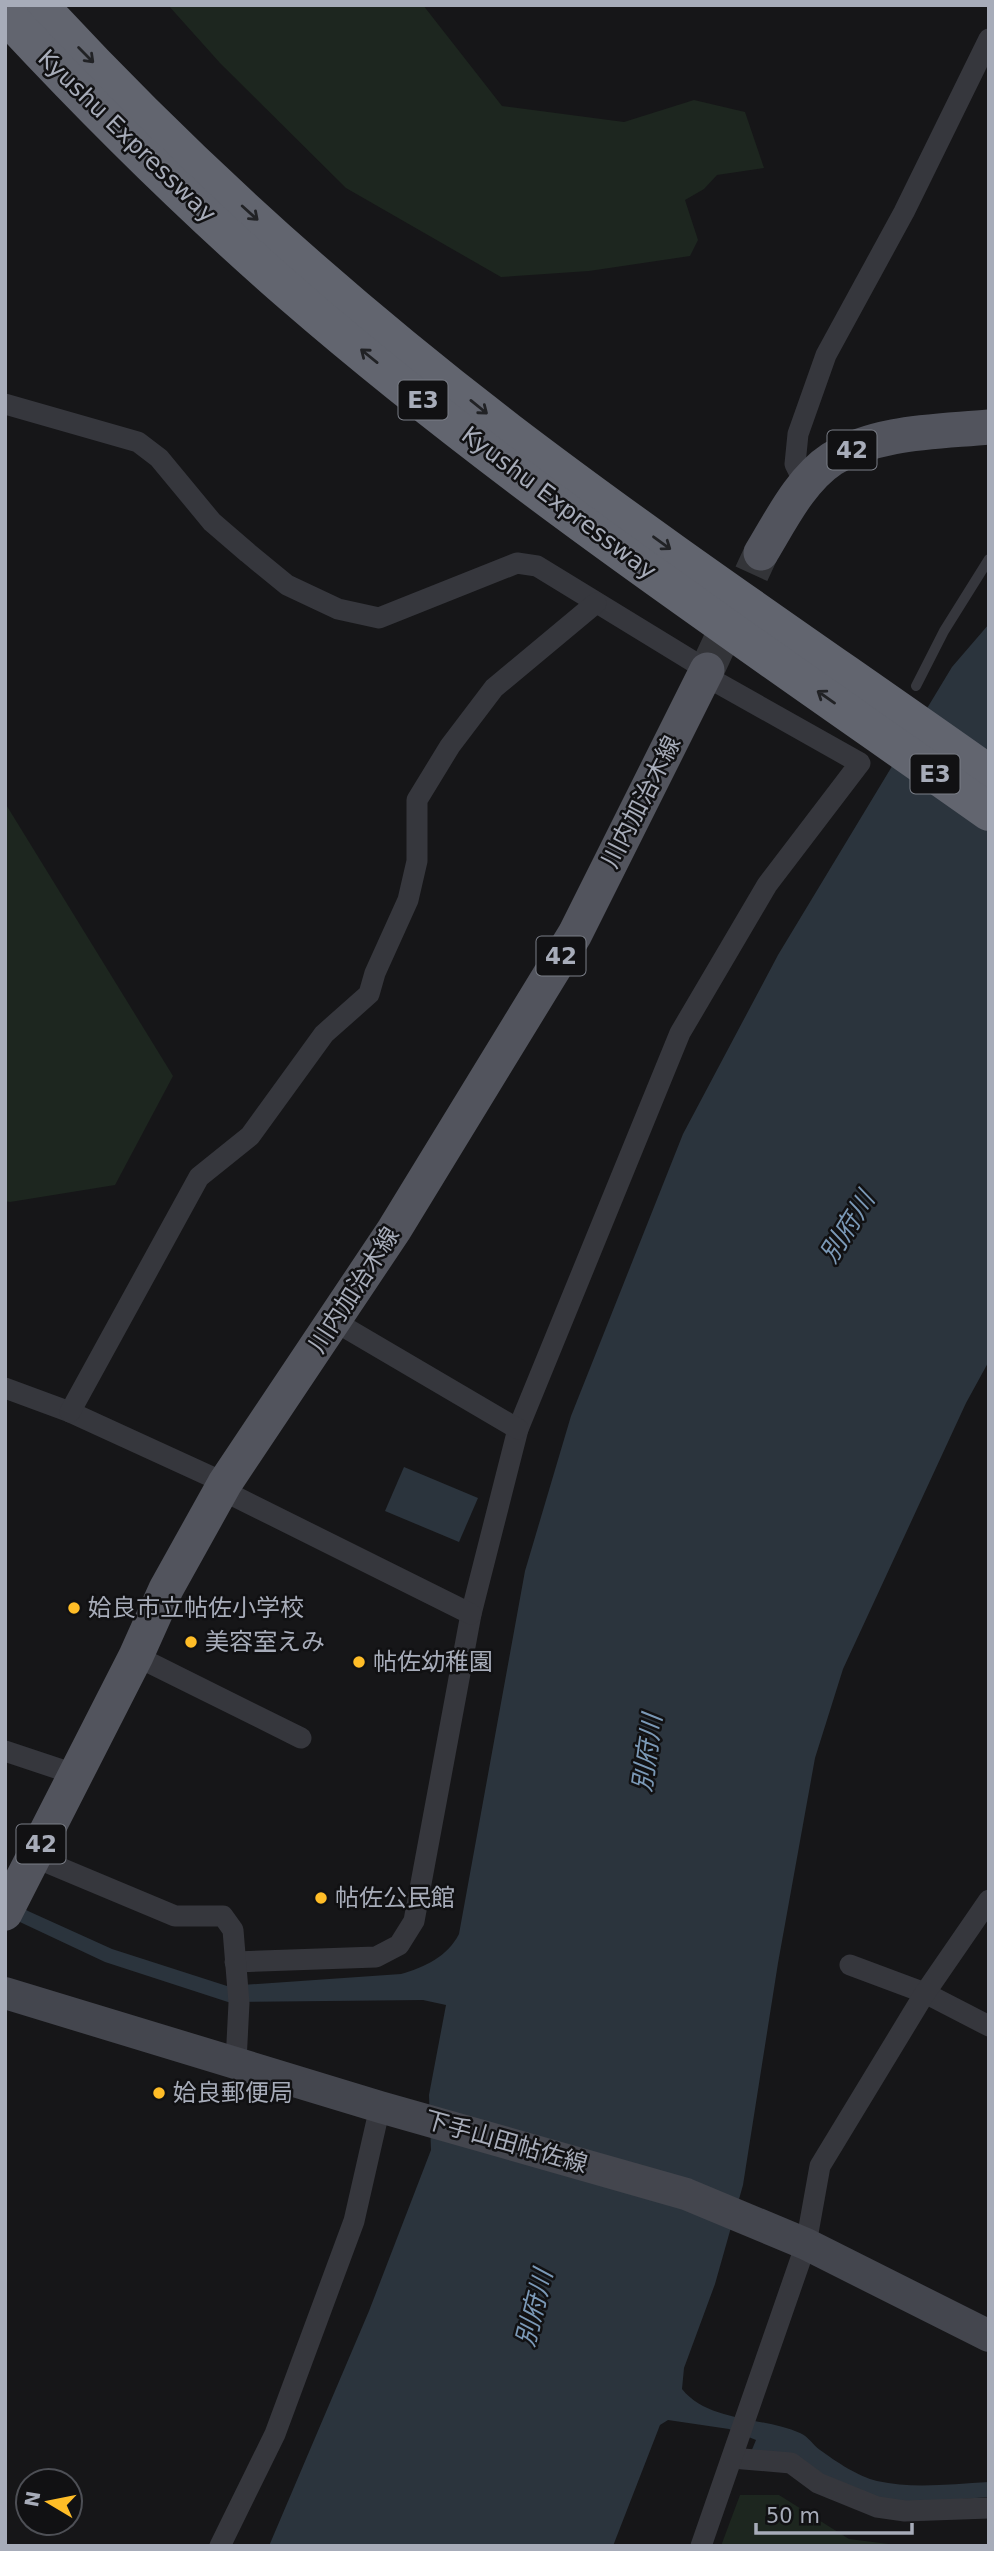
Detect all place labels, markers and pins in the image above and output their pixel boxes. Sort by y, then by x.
place label: 姶良市立帖佐小学校 [88,1594,304,1622]
marker: 姶良市立帖佐小学校 [66,1600,82,1616]
place label: 美容室えみ [205,1628,325,1656]
marker: 美容室えみ [183,1634,199,1650]
place label: 帖佐幼稚園 [373,1648,493,1676]
marker: 帖佐幼稚園 [351,1654,367,1670]
place label: 帖佐公民館 [335,1884,455,1912]
marker: 帖佐公民館 [313,1890,329,1906]
place label: 姶良郵便局 [173,2079,293,2107]
marker: 姶良郵便局 [151,2085,167,2101]

